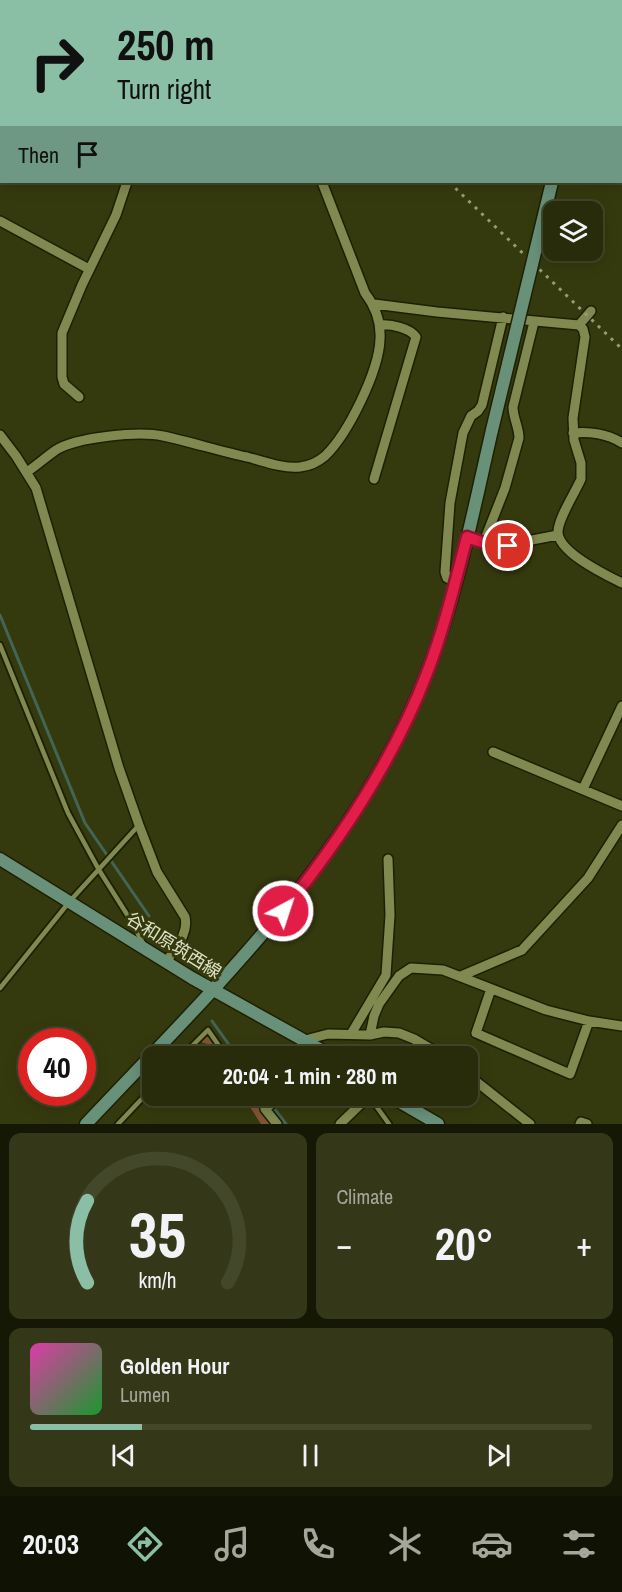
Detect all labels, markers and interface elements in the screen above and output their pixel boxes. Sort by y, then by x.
text: 250 m [117,17,215,73]
icon: right [18,24,96,102]
text: Turn right [117,71,211,107]
icon: arrive [71,138,104,171]
text: Then [18,140,59,170]
map controls [543,201,603,261]
button: layers [543,201,603,261]
pin [482,520,533,571]
icon: arrive [491,529,524,562]
position arrow [251,879,315,943]
street label: 谷和原筑西線 [122,906,226,984]
speed limit sign: 40 [18,1028,96,1106]
text: 20:04 · 1 min · 280 m [223,1061,397,1091]
text: Climate [337,1183,393,1210]
text: 35 [129,1192,186,1276]
text: 20° [435,1213,494,1274]
text: − [337,1222,352,1266]
text: + [576,1222,592,1266]
text: km/h [139,1266,177,1295]
text: Golden Hour [120,1351,229,1381]
text: Lumen [120,1381,170,1408]
icon: previous [107,1439,140,1472]
icon: pause [294,1439,327,1472]
icon: next [482,1439,515,1472]
icon: directions [124,1523,166,1565]
icon: music [211,1523,253,1565]
icon: phone [297,1523,339,1565]
icon: climate [384,1523,426,1565]
icon: car [471,1523,513,1565]
icon: filters [558,1523,600,1565]
text: 20:03 [22,1526,79,1562]

